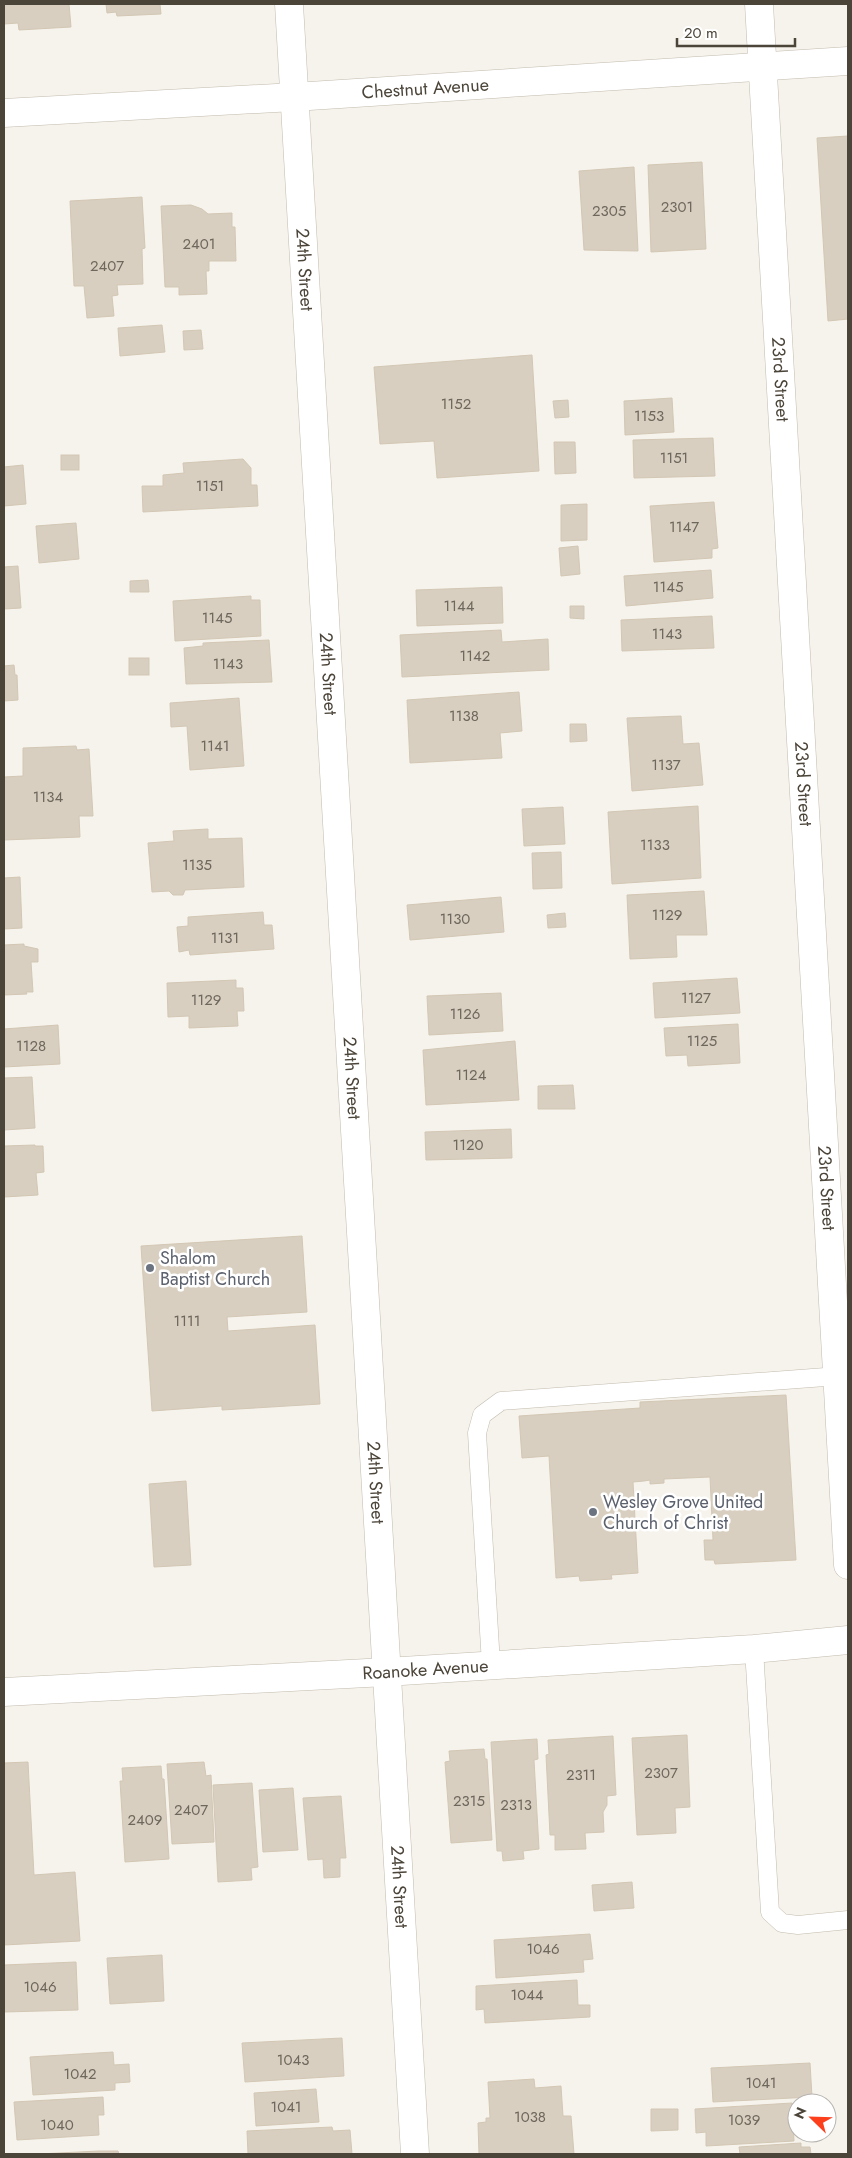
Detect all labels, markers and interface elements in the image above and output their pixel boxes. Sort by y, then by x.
scale bar [677,15,794,47]
text: 20 m [684,22,718,44]
street label: Chestnut Avenue [361,71,490,106]
house number: 2301 [661,196,693,218]
house number: 2305 [592,200,626,222]
street label: 24th Street [289,227,320,312]
house number: 2401 [182,233,216,255]
house number: 2407 [90,255,124,277]
street label: 23rd Street [765,336,796,423]
house number: 1152 [441,393,471,415]
house number: 1153 [634,405,664,427]
house number: 1151 [660,447,688,469]
house number: 1151 [196,475,224,497]
house number: 1147 [669,516,699,538]
house number: 1145 [653,576,683,598]
house number: 1144 [444,595,475,617]
house number: 1145 [202,607,232,629]
house number: 1143 [652,623,682,645]
street label: 24th Street [313,632,344,717]
house number: 1142 [460,645,490,667]
house number: 1143 [213,653,243,675]
house number: 1138 [449,705,479,727]
house number: 1141 [201,735,230,757]
street label: 23rd Street [788,741,819,828]
house number: 1137 [651,754,681,776]
house number: 1134 [33,786,63,808]
house number: 1133 [640,834,670,856]
house number: 1135 [182,854,212,876]
house number: 1129 [652,904,682,926]
house number: 1130 [440,908,470,930]
house number: 1131 [211,927,239,949]
house number: 1127 [681,987,711,1009]
house number: 1129 [191,989,221,1011]
house number: 1126 [450,1003,480,1025]
house number: 1125 [687,1030,717,1052]
house number: 1128 [16,1035,46,1057]
street label: 24th Street [337,1036,367,1121]
house number: 1124 [456,1064,487,1086]
house number: 1120 [452,1134,484,1156]
street label: 23rd Street [811,1145,842,1232]
place label: Shalom Baptist Church [160,1245,270,1292]
marker: Shalom Baptist Church [144,1262,156,1274]
house number: 1111 [173,1310,201,1332]
street label: 24th Street [360,1440,391,1525]
place label: Wesley Grove United Church of Christ [603,1489,763,1536]
marker: Wesley Grove United Church of Christ [587,1506,599,1518]
street label: Roanoke Avenue [362,1653,489,1686]
house number: 2307 [644,1762,678,1784]
house number: 2311 [566,1764,596,1786]
house number: 2315 [453,1790,485,1812]
house number: 2313 [500,1794,532,1816]
house number: 2407 [174,1799,208,1821]
house number: 2409 [128,1809,162,1831]
street label: 24th Street [384,1845,415,1930]
house number: 1046 [526,1938,560,1960]
house number: 1046 [23,1976,57,1998]
house number: 1044 [510,1984,544,2006]
house number: 1043 [277,2049,309,2071]
house number: 1042 [63,2063,97,2085]
house number: 1041 [745,2072,777,2094]
north arrow [787,2093,837,2143]
house number: 1041 [270,2096,302,2118]
text: N [789,2104,811,2122]
house number: 1038 [514,2106,546,2128]
house number: 1039 [728,2109,760,2131]
house number: 1040 [40,2114,74,2136]

